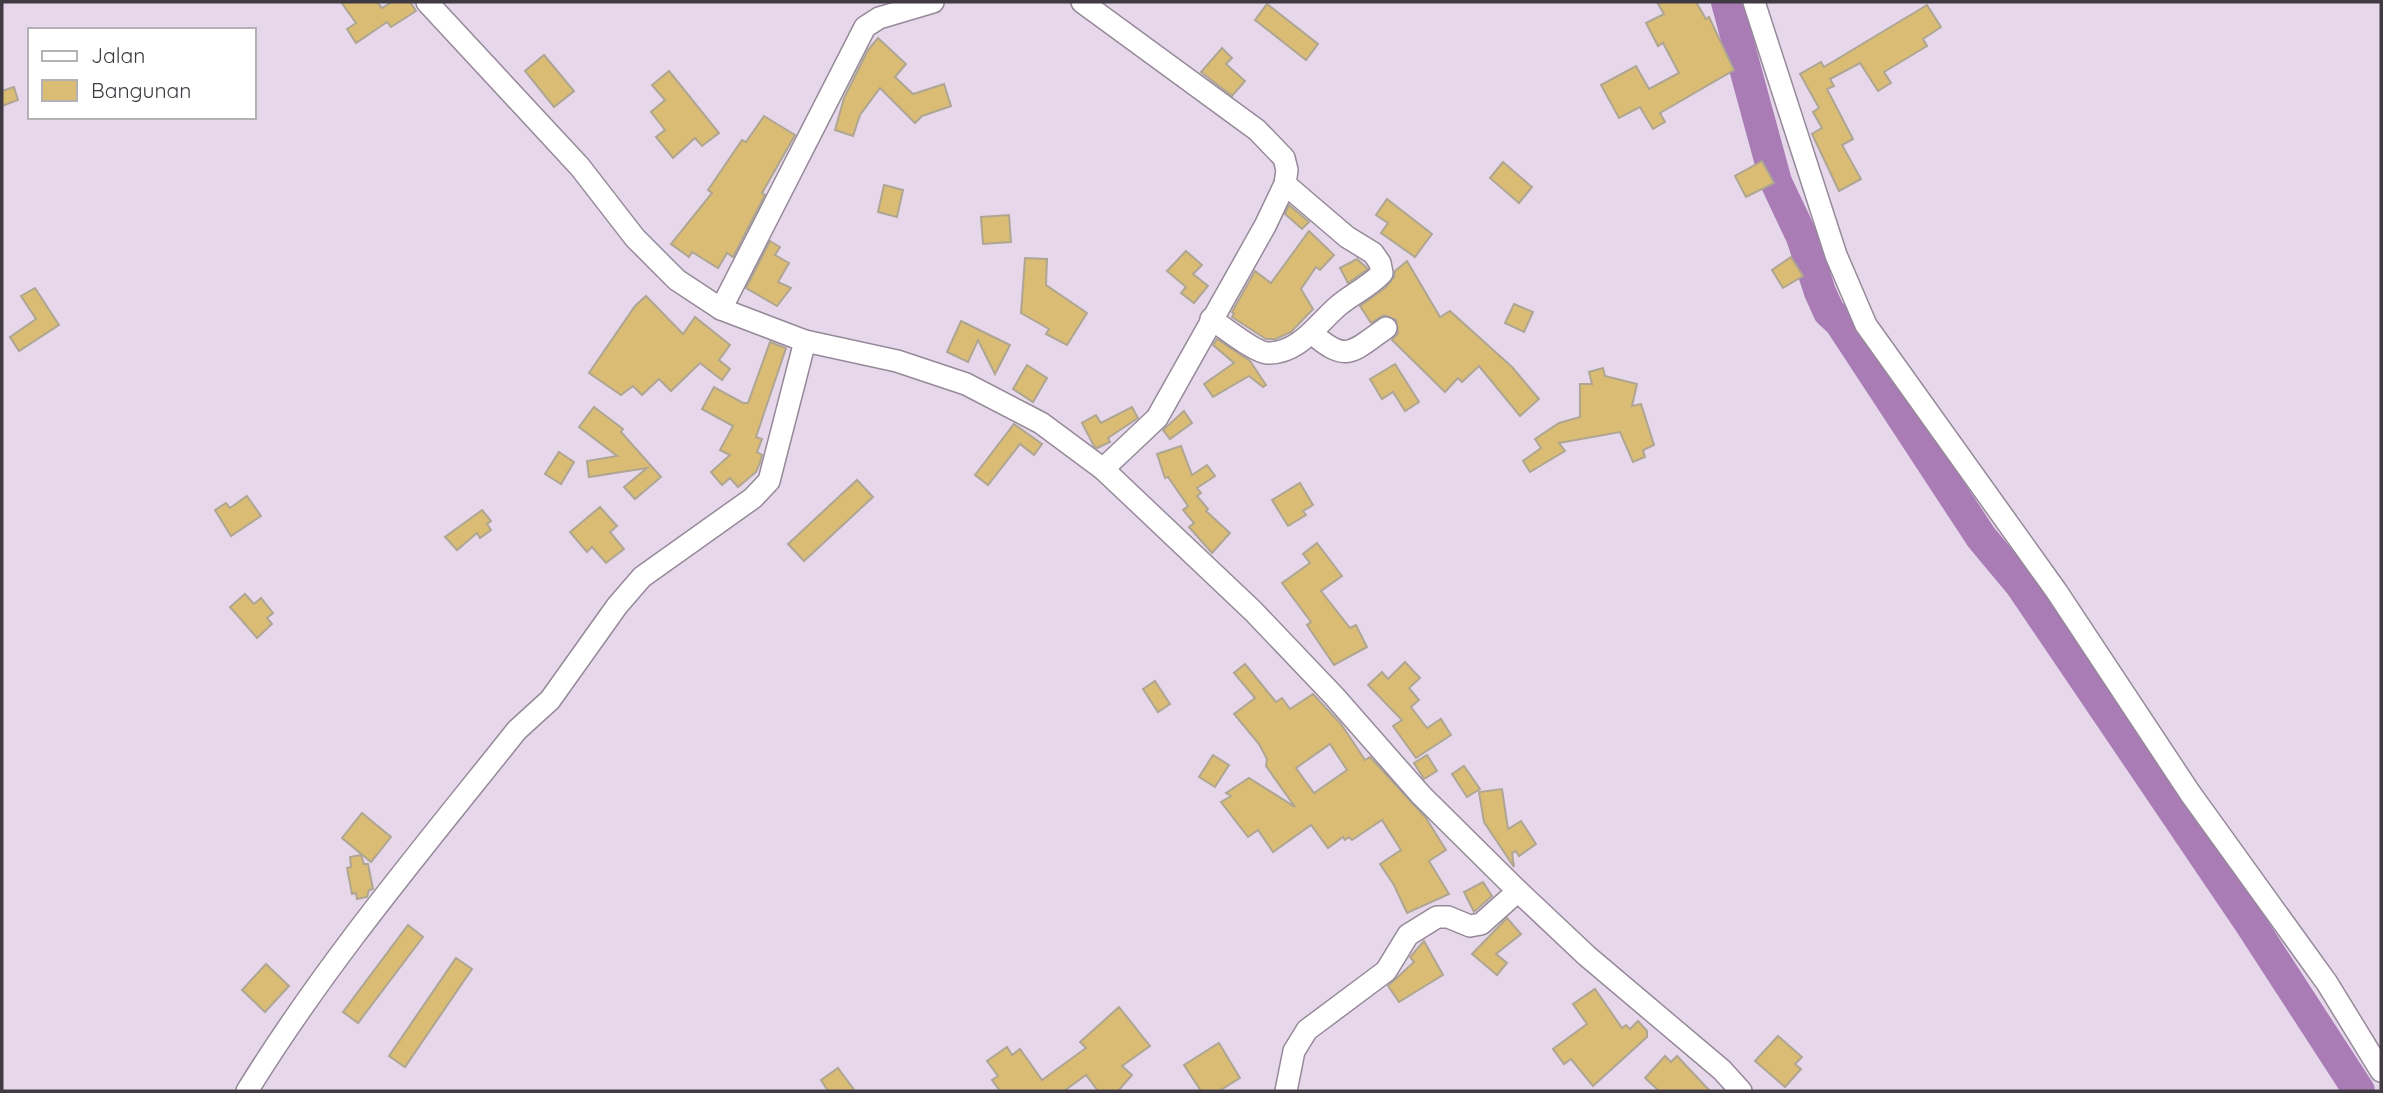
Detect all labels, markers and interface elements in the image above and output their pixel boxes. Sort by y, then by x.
legend [28,28,256,119]
text: Jalan [91,42,145,68]
text: Bangunan [91,77,191,103]

